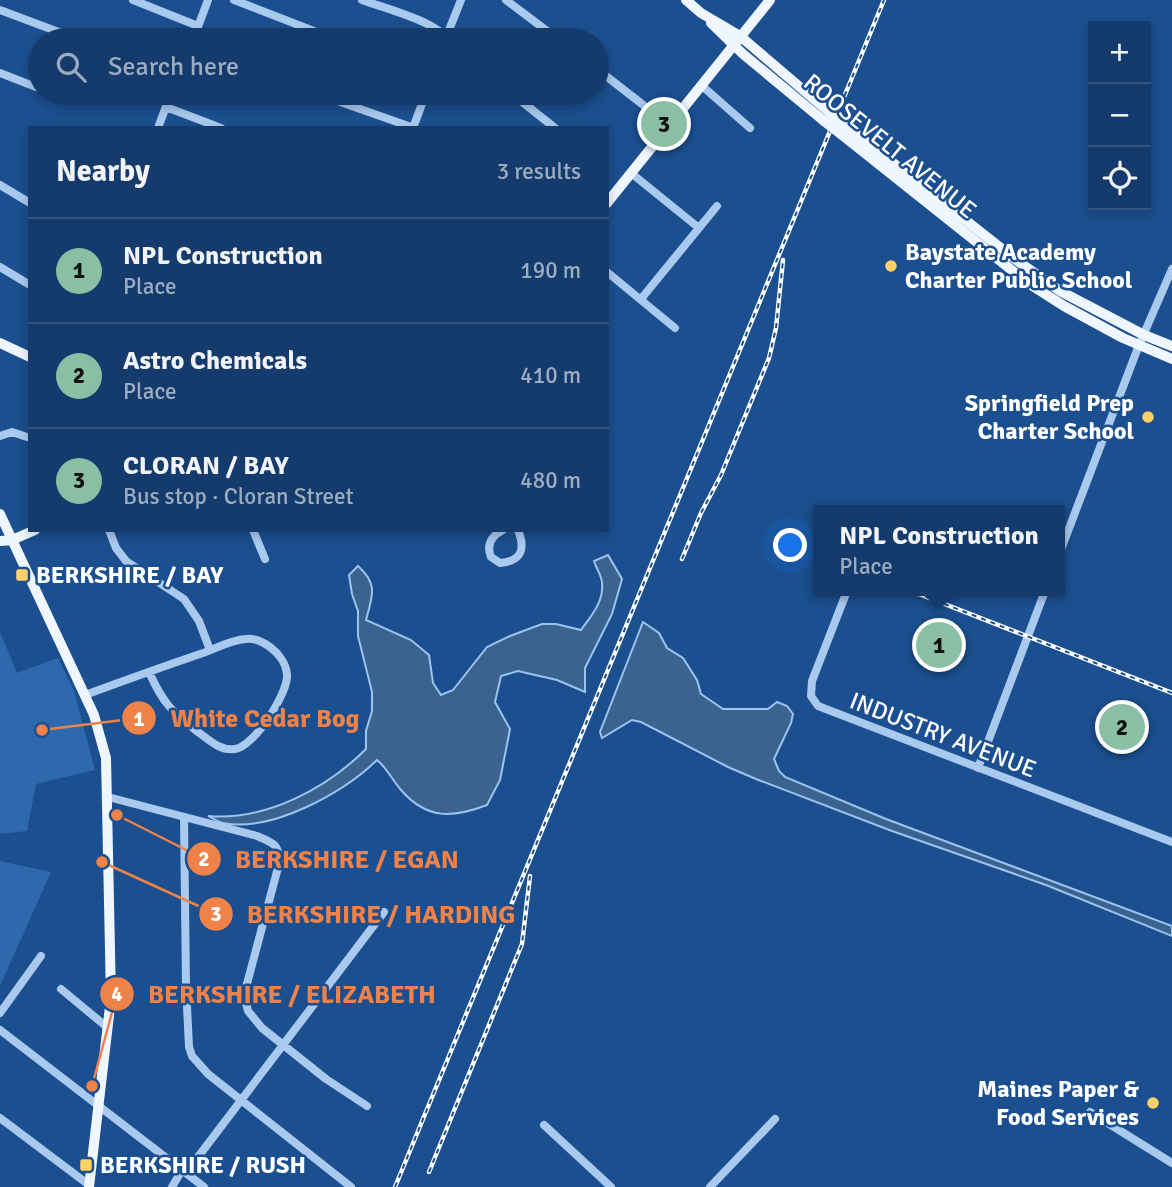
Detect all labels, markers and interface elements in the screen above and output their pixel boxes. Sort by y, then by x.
map controls [1088,21,1151,210]
button: + [1088,21,1151,84]
search box [28,28,609,105]
icon: search [52,48,90,86]
text: Search here [108,51,239,83]
street label: ROOSEVELT AVENUE [798,67,982,225]
button: − [1088,84,1151,147]
pin: 3 [641,98,687,150]
button: locate [1088,147,1151,210]
text: Nearby [56,153,150,190]
text: 3 results [497,157,581,186]
place label: Baystate Academy Charter Public School [905,237,1133,295]
text: NPL Construction [123,240,323,272]
text: 1 [73,256,85,285]
text: 190 m [520,256,581,285]
marker: Baystate Academy Charter Public School [883,258,899,274]
text: Place [123,272,177,301]
text: Astro Chemicals [123,345,307,377]
text: 2 [73,361,85,390]
text: 410 m [520,361,581,390]
text: Place [123,377,177,406]
place label: Springfield Prep Charter School [965,388,1134,446]
marker: Springfield Prep Charter School [1140,409,1156,425]
text: CLORAN / BAY [123,450,289,482]
text: 3 [73,466,85,495]
text: 480 m [520,466,581,495]
text: Bus stop · Cloran Street [123,482,354,511]
popup [813,505,1065,596]
text: NPL Construction [839,520,1039,552]
your location [773,528,807,562]
text: Place [839,552,893,581]
place label: BERKSHIRE / BAY [36,560,224,590]
marker: BERKSHIRE / BAY [14,567,30,583]
pin: 1 [916,619,962,671]
street label: INDUSTRY AVENUE [845,686,1041,784]
callout: White Cedar Bog [122,695,373,742]
pin: 2 [1099,701,1145,753]
text: White Cedar Bog [171,703,359,735]
text: 1 [133,706,145,732]
callout: BERKSHIRE / EGAN [186,836,473,883]
text: BERKSHIRE / EGAN [235,844,459,876]
text: 2 [198,846,210,872]
callout: BERKSHIRE / HARDING [198,890,530,937]
text: BERKSHIRE / HARDING [247,899,515,931]
text: 3 [210,901,222,927]
callout: BERKSHIRE / ELIZABETH [99,971,450,1018]
text: BERKSHIRE / ELIZABETH [148,979,436,1011]
text: 4 [111,981,123,1007]
place label: Maines Paper & Food Services [977,1074,1139,1132]
marker: Maines Paper & Food Services [1145,1095,1161,1111]
place label: BERKSHIRE / RUSH [100,1150,306,1180]
marker: BERKSHIRE / RUSH [78,1157,94,1173]

